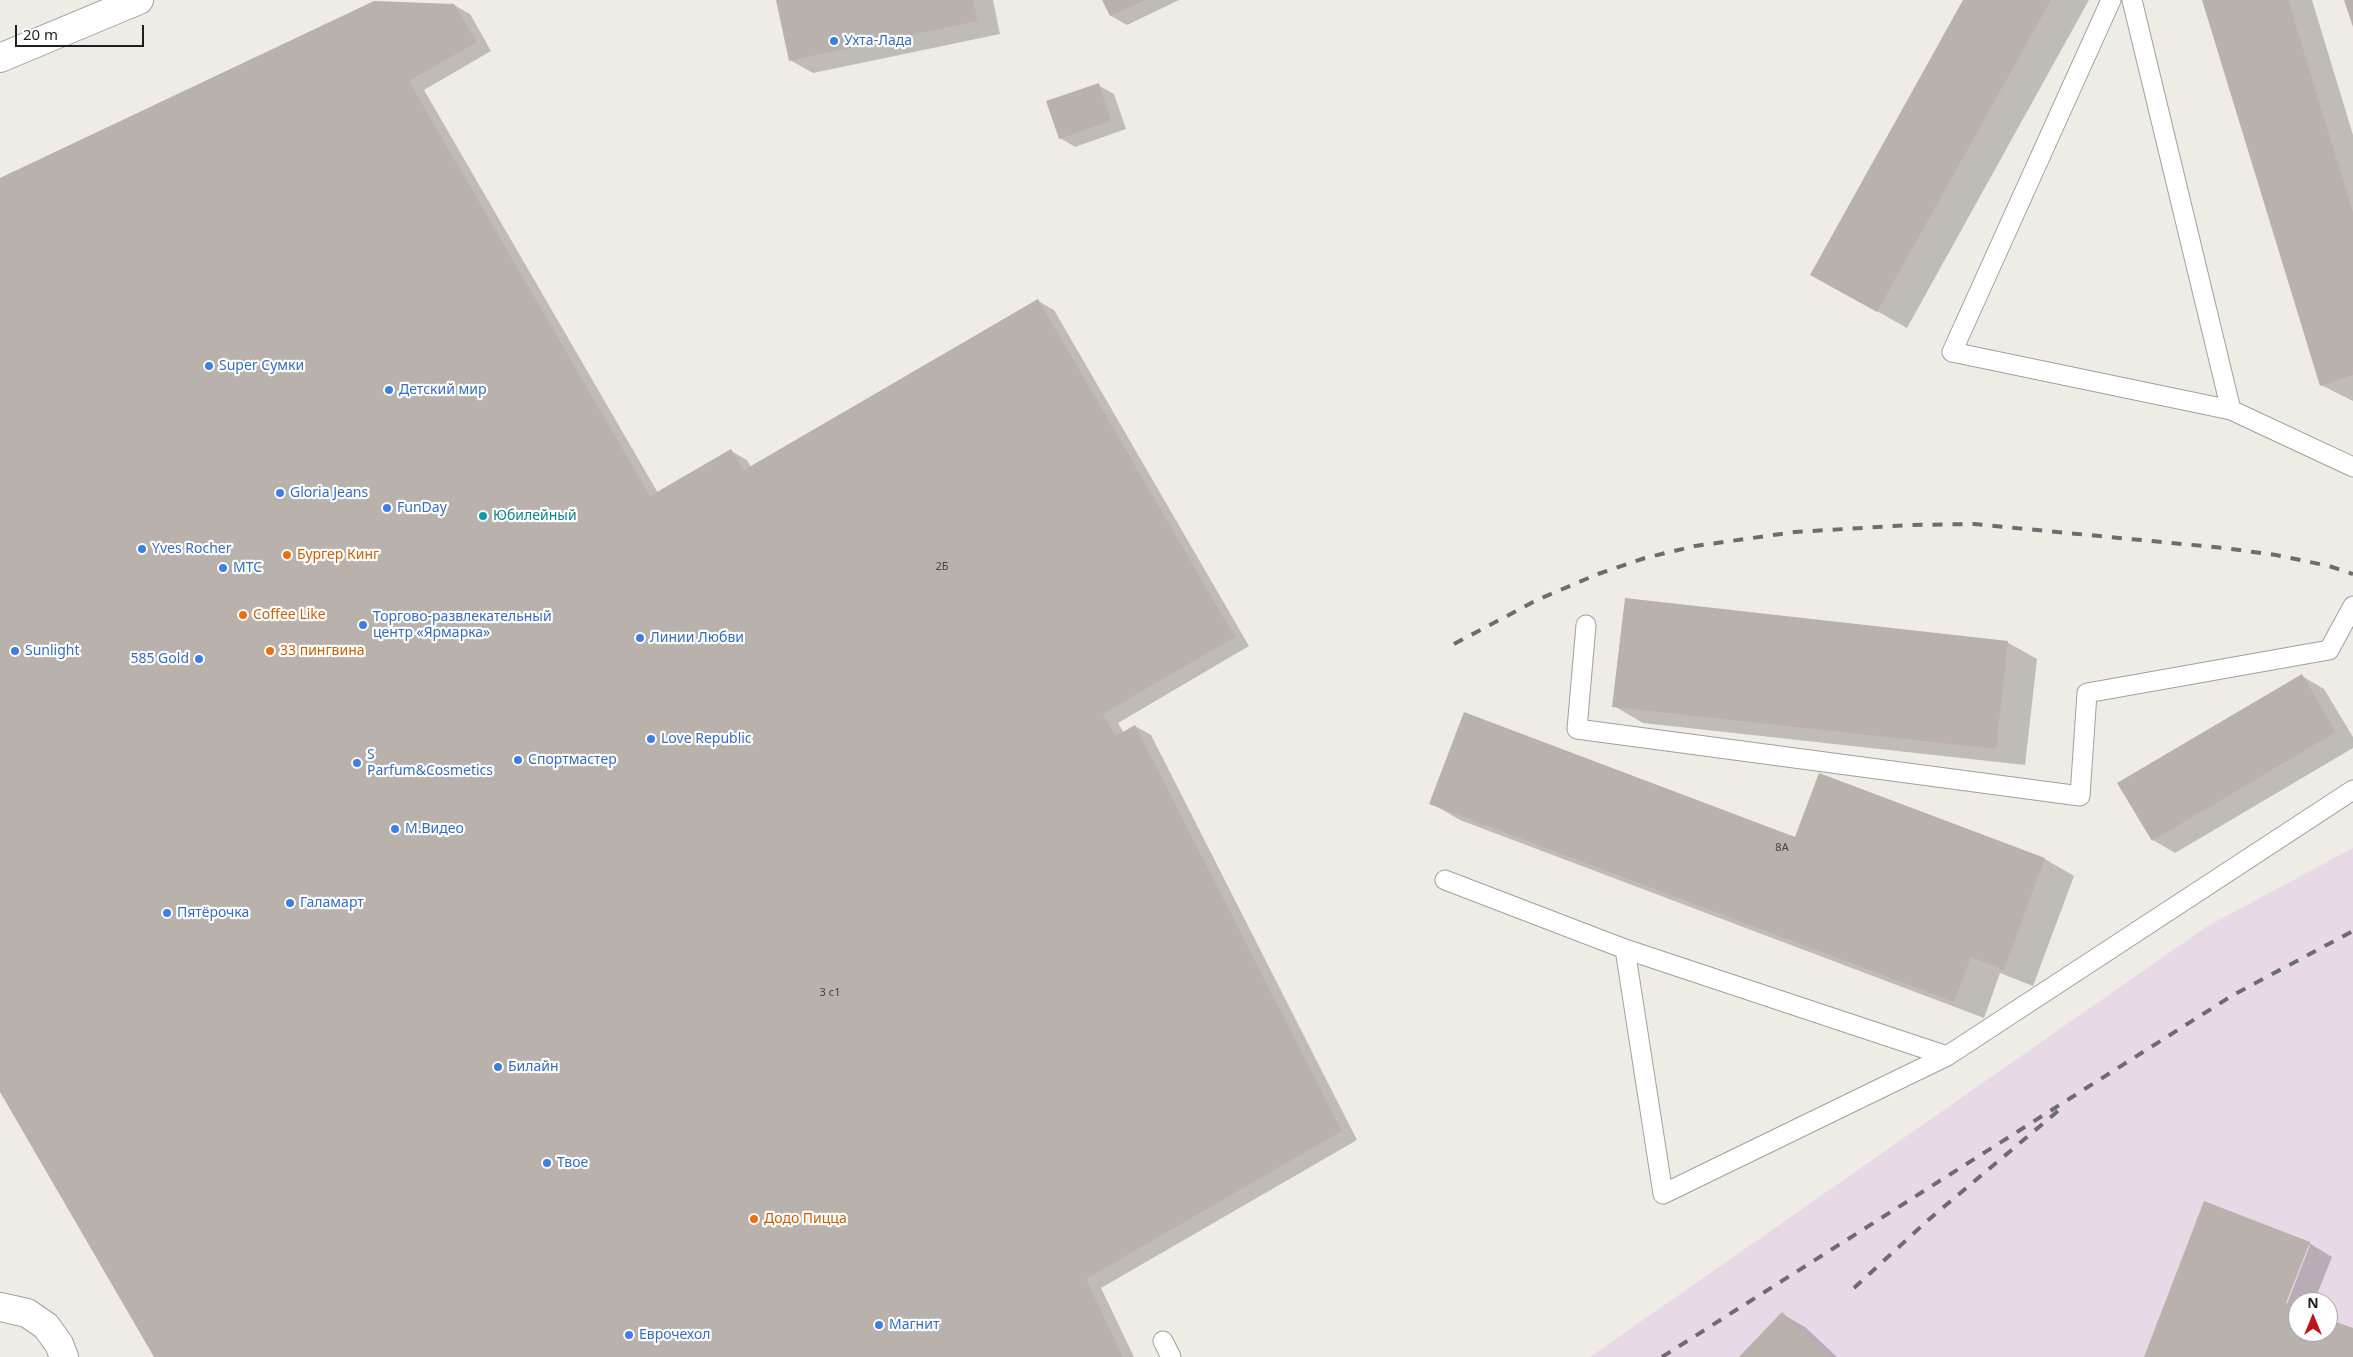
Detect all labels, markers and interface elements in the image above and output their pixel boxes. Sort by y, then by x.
scale bar [18,15,146,47]
text: 20 m [23,24,58,44]
place label: Ухта-Лада [844,33,912,49]
marker: Ухта-Лада [828,35,840,47]
place label: Super Сумки [219,358,304,374]
marker: Super Сумки [203,360,215,372]
place label: Детский мир [399,382,486,398]
marker: Детский мир [383,384,395,396]
place label: Gloria Jeans [290,485,368,501]
marker: Gloria Jeans [274,487,286,499]
place label: FunDay [397,500,447,516]
marker: FunDay [381,502,393,514]
place label: Юбилейный [493,508,577,524]
marker: Юбилейный [477,510,489,522]
place label: Yves Rocher [152,541,232,557]
marker: Yves Rocher [136,543,148,555]
place label: Бургер Кинг [297,547,379,563]
marker: Бургер Кинг [281,549,293,561]
place label: МТС [233,560,262,576]
house number: 2Б [935,560,949,574]
marker: МТС [217,562,229,574]
place label: Coffee Like [253,607,326,623]
marker: Coffee Like [237,609,249,621]
place label: Торгово-развлекательный центр «Ярмарка» [373,609,552,642]
marker: Торгово-развлекательный центр «Ярмарка» [357,619,369,631]
place label: Линии Любви [650,630,744,646]
marker: Линии Любви [634,632,646,644]
place label: Sunlight [25,643,80,659]
place label: 33 пингвина [280,643,365,659]
marker: Sunlight [9,645,21,657]
marker: 33 пингвина [264,645,276,657]
place label: 585 Gold [130,651,189,667]
marker: 585 Gold [193,653,205,665]
place label: Love Republic [661,731,752,747]
marker: Love Republic [645,733,657,745]
place label: S Parfum&Cosmetics [367,747,493,780]
place label: Спортмастер [528,752,617,768]
marker: Спортмастер [512,754,524,766]
marker: S Parfum&Cosmetics [351,757,363,769]
place label: М.Видео [405,821,464,837]
marker: М.Видео [389,823,401,835]
house number: 8А [1775,841,1789,855]
place label: Галамарт [300,895,364,911]
marker: Галамарт [284,897,296,909]
place label: Пятёрочка [177,905,249,921]
marker: Пятёрочка [161,907,173,919]
house number: 3 с1 [820,986,840,1000]
place label: Билайн [508,1059,559,1075]
marker: Билайн [492,1061,504,1073]
place label: Твое [557,1155,588,1171]
marker: Твое [541,1157,553,1169]
place label: Додо Пицца [764,1211,847,1227]
marker: Додо Пицца [748,1213,760,1225]
north arrow [2288,1292,2338,1342]
text: N [2307,1293,2319,1312]
place label: Магнит [889,1317,939,1333]
marker: Магнит [873,1319,885,1331]
place label: Еврочехол [639,1327,710,1343]
marker: Еврочехол [623,1329,635,1341]

